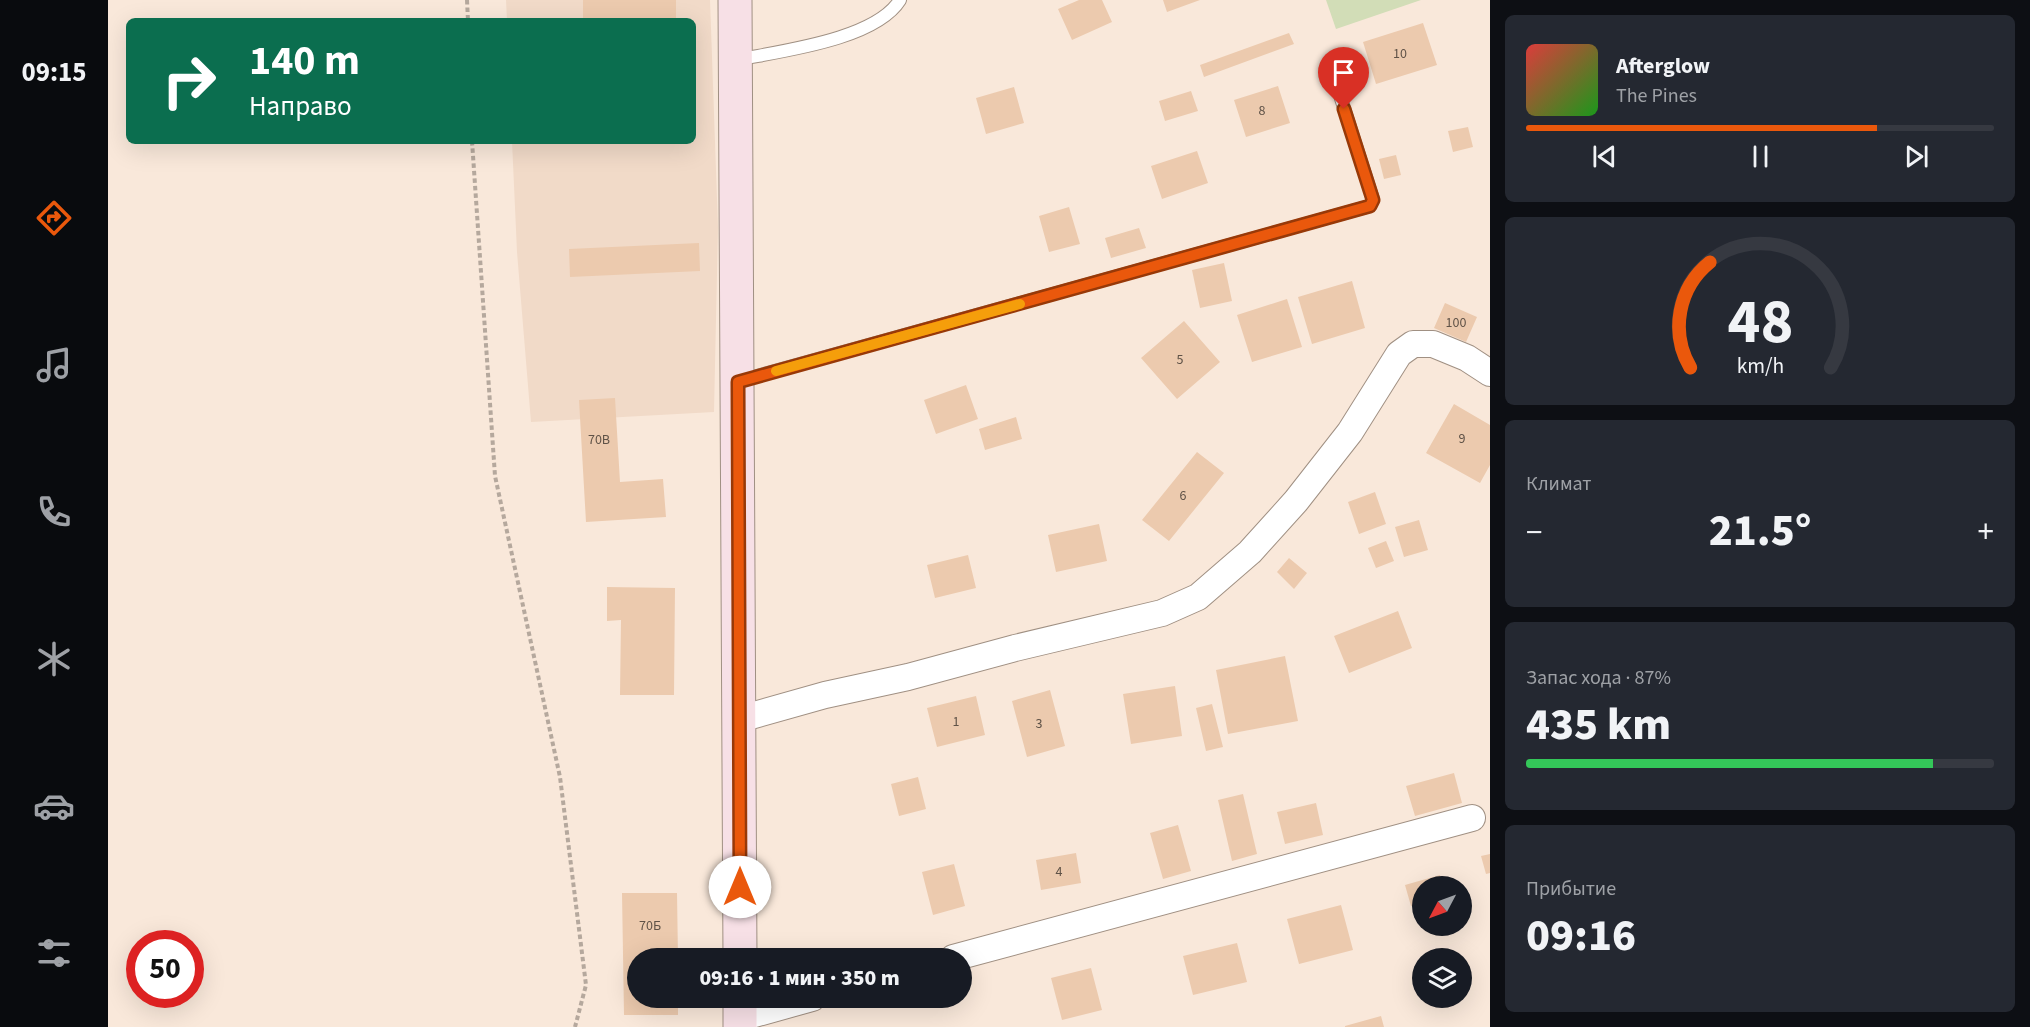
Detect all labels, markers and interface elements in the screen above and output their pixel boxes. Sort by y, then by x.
text: 140 m [249,31,360,91]
icon: right [150,42,228,120]
house number: 10 [1393,44,1407,64]
pin [1318,47,1369,109]
text: Afterglow [1616,50,1710,82]
text: 09:15 [21,53,87,92]
icon: arrive [1327,56,1360,89]
text: The Pines [1616,82,1697,110]
text: Направо [249,87,352,126]
house number: 8 [1259,101,1266,121]
icon: previous [1588,140,1621,173]
icon: pause [1744,140,1777,173]
icon: next [1900,140,1933,173]
icon: directions [33,197,75,239]
text: 48 [1727,278,1793,367]
house number: 100 [1446,313,1466,333]
icon: music [33,344,75,386]
house number: 5 [1177,350,1184,370]
text: km/h [1736,352,1784,383]
house number: 9 [1459,429,1466,449]
house number: 70В [588,430,610,450]
text: Климат [1526,470,1592,498]
house number: 6 [1180,486,1187,506]
icon: phone [33,491,75,533]
text: 21.5° [1709,499,1811,563]
text: − [1526,509,1542,556]
text: + [1978,509,1994,556]
icon: climate [33,638,75,680]
text: Запас хода · 87% [1526,664,1671,692]
text: 435 km [1526,693,1671,757]
house number: 1 [953,712,960,732]
house number: 3 [1036,714,1043,734]
icon: car [33,785,75,827]
position arrow [708,855,772,919]
house number: 4 [1056,862,1063,882]
text: Прибытие [1526,875,1616,903]
north arrow [1412,876,1472,936]
map controls [1412,876,1472,1008]
text: 09:16 [1526,904,1636,968]
house number: 70Б [639,916,661,936]
speed limit sign: 50 [126,930,204,1008]
icon: filters [33,932,75,974]
button: layers [1412,948,1472,1008]
text: 09:16 · 1 мин · 350 m [699,962,900,994]

